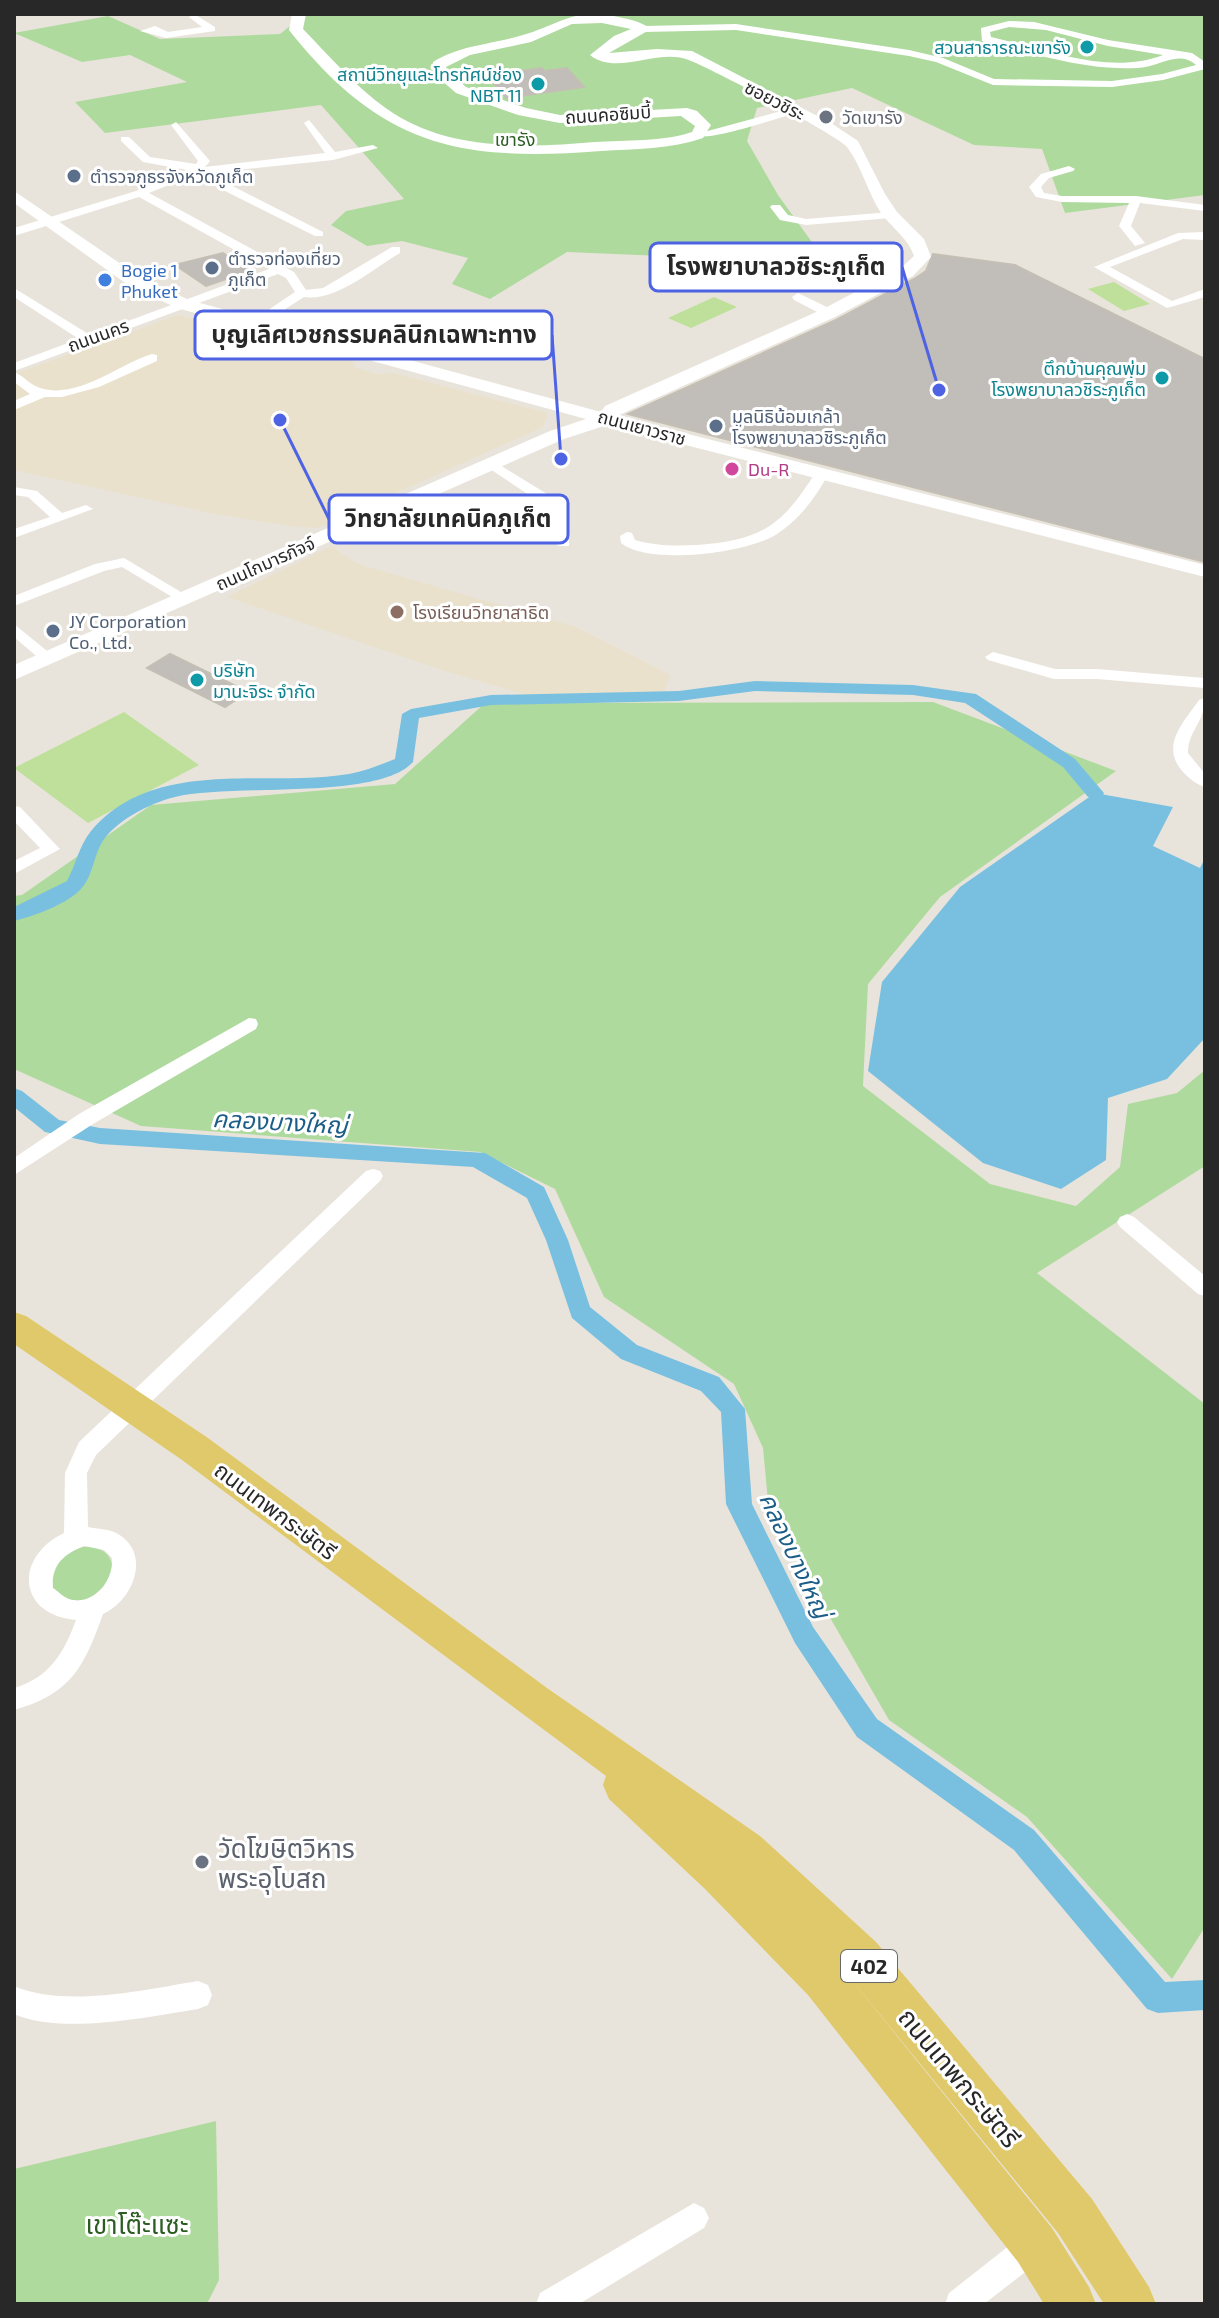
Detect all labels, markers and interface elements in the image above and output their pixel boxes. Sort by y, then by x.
place label: สวนสาธารณะเขารัง [934,36,1071,58]
marker: สวนสาธารณะเขารัง [1078,38,1096,56]
place label: สถานีวิทยุและโทรทัศน์ช่อง NBT 11 [337,63,522,106]
marker: สถานีวิทยุและโทรทัศน์ช่อง NBT 11 [529,75,547,93]
street label: ซอยวชิระ [741,76,809,124]
street label: ถนนคอซิมบี้ [564,99,652,128]
place label: วัดเขารัง [842,106,903,128]
marker: วัดเขารัง [817,108,835,126]
park label: เขารัง [495,128,535,150]
place label: ตำรวจภูธรจังหวัดภูเก็ต [90,165,254,189]
marker: ตำรวจภูธรจังหวัดภูเก็ต [65,167,83,185]
callout: โรงพยาบาลวชิระภูเก็ต [650,243,902,291]
place label: ตำรวจท่องเที่ยว ภูเก็ต [228,246,341,292]
text: โรงพยาบาลวชิระภูเก็ต [666,251,886,282]
place label: Bogie 1 Phuket [121,259,178,302]
marker: ตำรวจท่องเที่ยว ภูเก็ต [203,259,221,277]
marker: Bogie 1 Phuket [96,271,114,289]
callout: บุญเลิศเวชกรรมคลินิกเฉพาะทาง [195,311,552,359]
street label: ถนนนคร [64,314,132,356]
text: บุญเลิศเวชกรรมคลินิกเฉพาะทาง [211,319,537,350]
place label: ตึกบ้านคุณพุ่ม โรงพยาบาลวชิระภูเก็ต [991,357,1146,402]
marker: ตึกบ้านคุณพุ่ม โรงพยาบาลวชิระภูเก็ต [1153,369,1171,387]
street label: ถนนเยาวราช [595,405,689,449]
place label: มูลนิธิน้อมเกล้า โรงพยาบาลวชิระภูเก็ต [732,405,887,450]
marker: มูลนิธิน้อมเกล้า โรงพยาบาลวชิระภูเก็ต [707,417,725,435]
place label: Du-R [748,458,789,480]
marker: Du-R [723,460,741,478]
callout: วิทยาลัยเทคนิคภูเก็ต [329,495,568,543]
text: วิทยาลัยเทคนิคภูเก็ต [345,503,551,534]
street label: ถนนโกมารภัจจ์ [212,531,318,595]
place label: โรงเรียนวิทยาสาธิต [413,601,549,623]
marker: โรงเรียนวิทยาสาธิต [388,603,406,621]
place label: JY Corporation Co., Ltd. [69,610,186,653]
marker: JY Corporation Co., Ltd. [44,622,62,640]
place label: บริษัท มานะจิระ จำกัด [213,659,316,702]
marker: บริษัท มานะจิระ จำกัด [188,671,206,689]
water label: คลองบางใหญ่ [212,1103,351,1139]
street label: ถนนเทพกระษัตรี [210,1456,342,1564]
water label: คลองบางใหญ่ [754,1488,839,1625]
place label: วัดโฆษิตวิหาร พระอุโบสถ [218,1832,355,1895]
marker: วัดโฆษิตวิหาร พระอุโบสถ [193,1853,211,1871]
road number: 402 [841,1950,897,1982]
street label: ถนนเทพกระษัตรี [893,2001,1027,2153]
park label: เขาโต๊ะแซะ [86,2208,188,2239]

